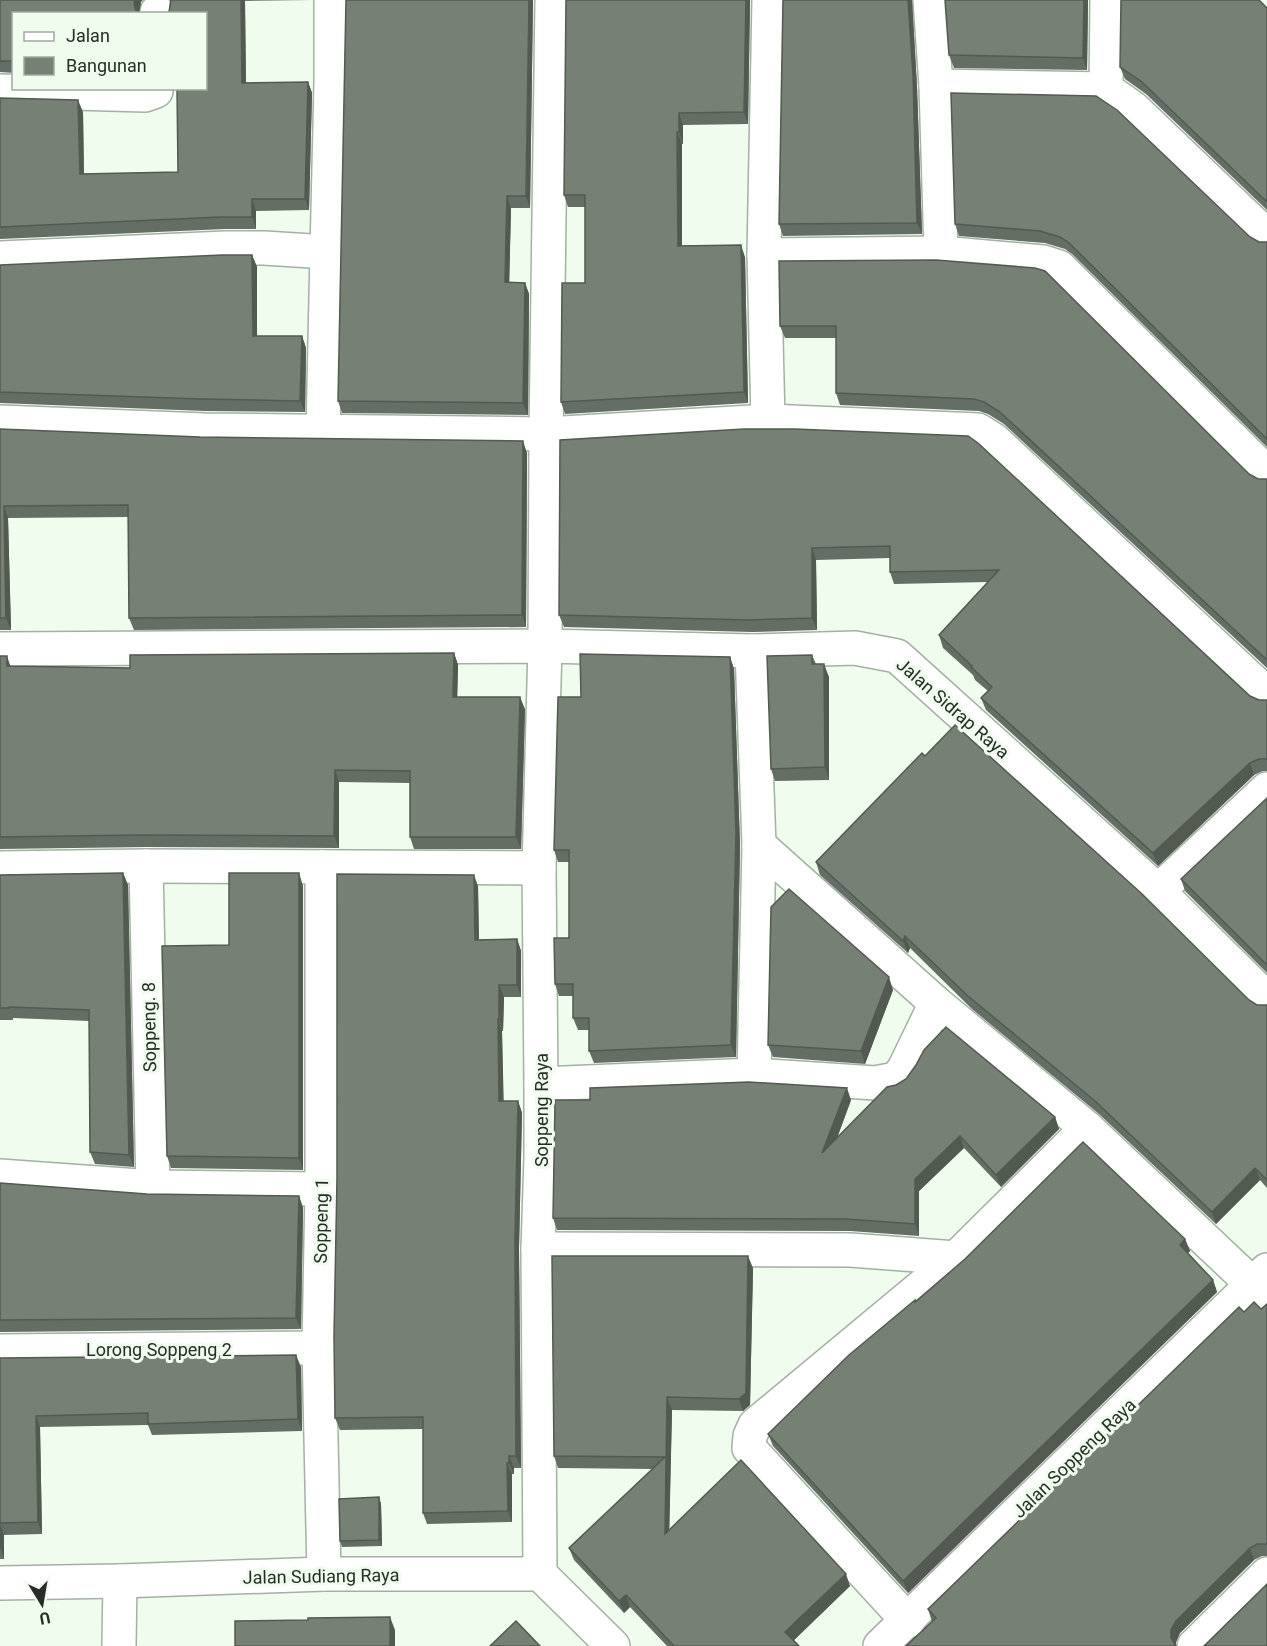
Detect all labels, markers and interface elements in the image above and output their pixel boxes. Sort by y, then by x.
legend [12,12,207,90]
text: Jalan [66,25,110,46]
text: Bangunan [66,55,147,76]
street label: Jalan Sidrap Raya [892,653,1014,763]
street label: Soppeng. 8 [138,982,160,1072]
street label: Soppeng Raya [531,1053,552,1167]
street label: Soppeng 1 [310,1178,332,1264]
street label: Lorong Soppeng 2 [86,1339,232,1360]
street label: Jalan Soppeng Raya [1008,1394,1140,1522]
street label: Jalan Sudiang Raya [242,1564,400,1588]
north arrow [12,1574,72,1634]
text: U [38,1608,52,1629]

